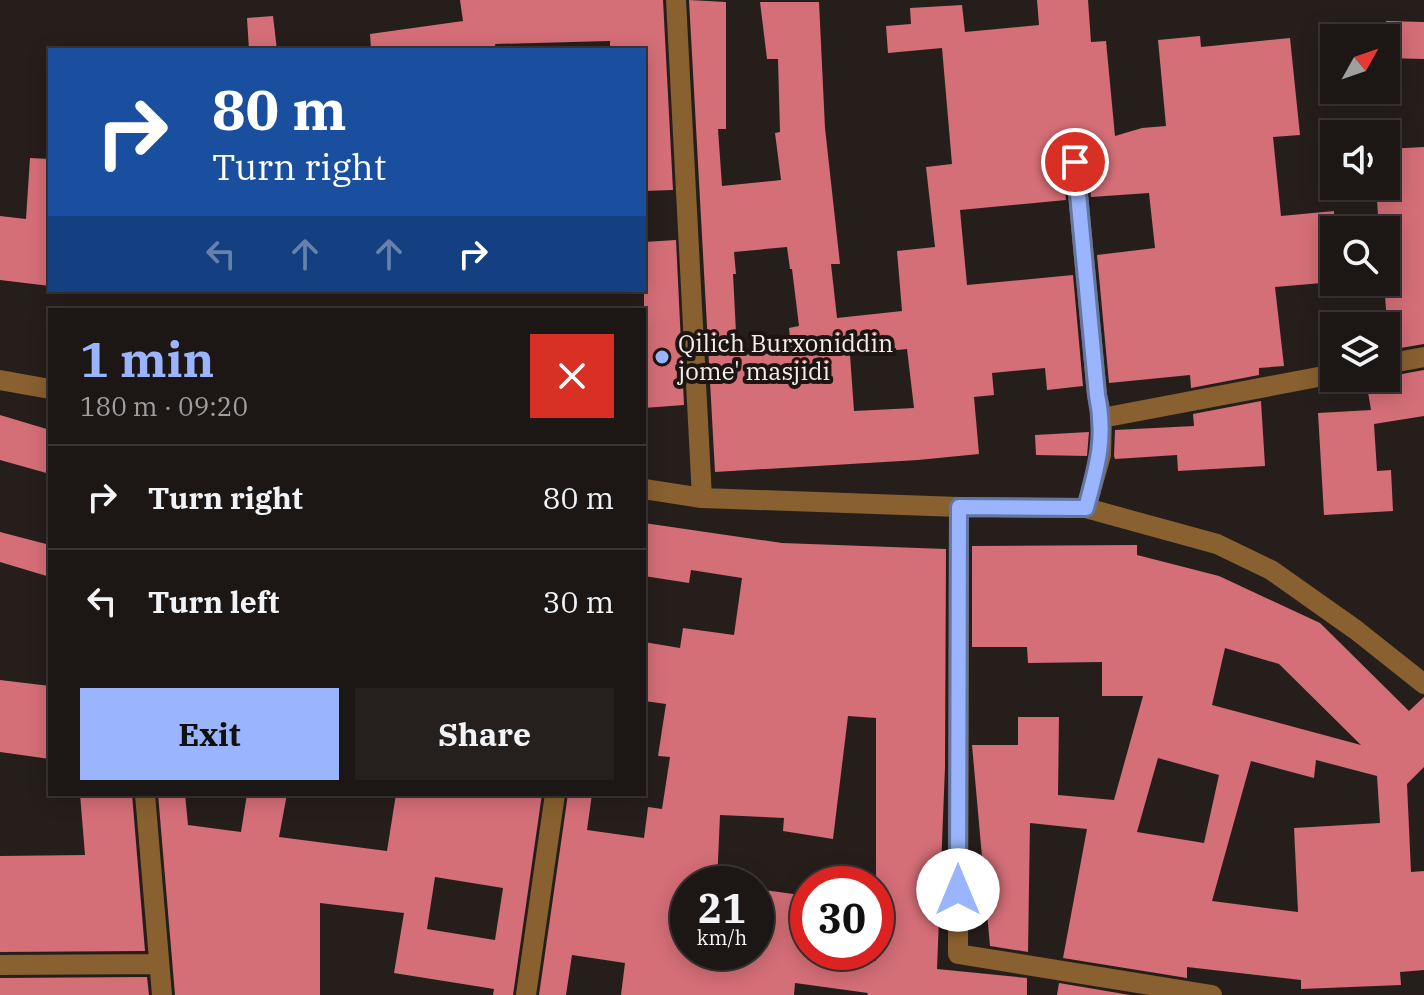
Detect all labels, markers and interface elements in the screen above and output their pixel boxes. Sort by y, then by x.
north arrow [1320,24,1400,104]
map controls [1320,24,1400,392]
text: 80 m [212,73,347,145]
icon: right [80,80,184,184]
button: sound [1320,120,1400,200]
pin [1041,128,1109,196]
icon: arrive [1053,140,1097,184]
text: Turn right [212,143,386,190]
button: search [1320,216,1400,296]
icon: left [199,232,243,276]
icon: ahead [283,232,327,276]
icon: ahead [367,232,411,276]
icon: right [451,232,495,276]
button: layers [1320,312,1400,392]
place label: Qilich Burxoniddin jome' masjidi [677,327,893,387]
text: 1 min [80,328,214,390]
button: close [530,334,614,418]
marker: Qilich Burxoniddin jome' masjidi [653,348,671,366]
text: 180 m · 09:20 [80,389,248,423]
icon: right [80,475,124,519]
text: Turn right [148,478,303,517]
text: 80 m [542,478,614,517]
icon: left [80,579,124,623]
text: Turn left [148,582,280,621]
text: 30 m [542,582,614,621]
button: Exit [80,688,339,780]
button: Share [355,688,614,780]
position arrow [916,848,1000,932]
speed limit sign: 30 [790,866,894,970]
text: 21 [698,882,746,934]
text: km/h [697,924,747,951]

